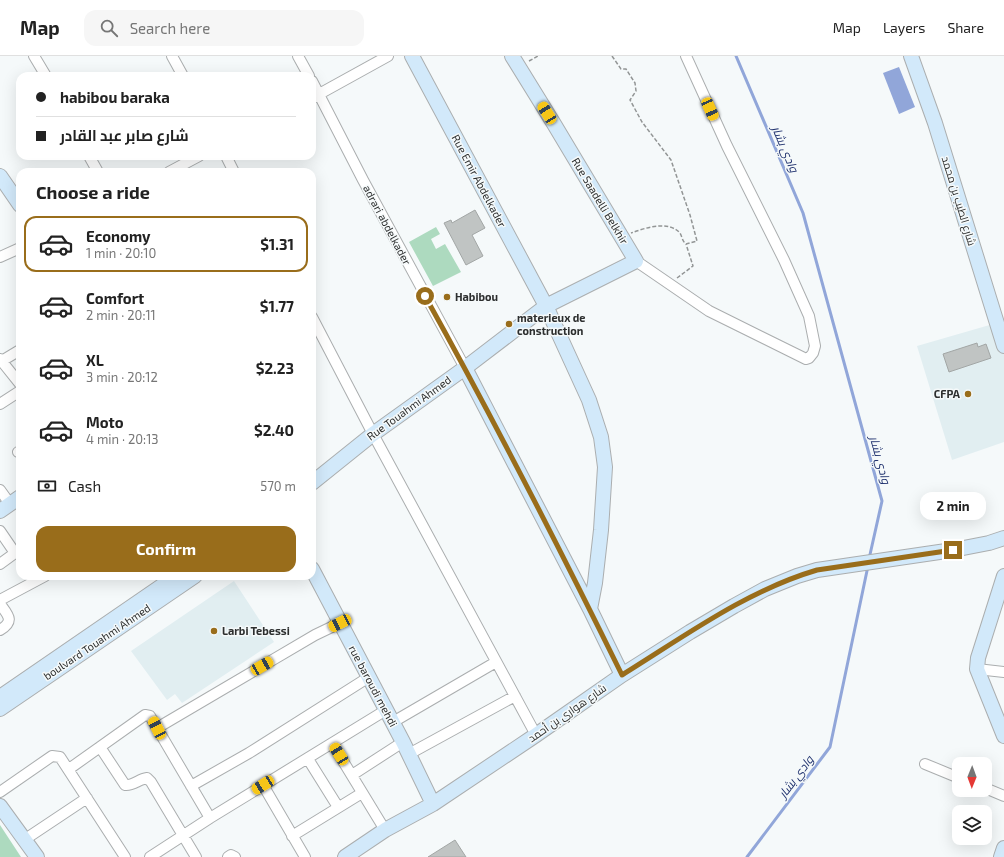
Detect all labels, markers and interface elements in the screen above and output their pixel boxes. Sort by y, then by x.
search box [84,10,364,46]
text: Map [20,16,60,39]
icon: search [98,17,120,39]
text: Search here [130,19,210,37]
text: Map [833,19,861,36]
text: Layers [883,19,925,36]
text: Share [947,19,984,36]
text: habibou baraka [60,88,170,106]
car [700,96,720,122]
car [536,100,558,126]
water label: وادي بشار [765,121,803,177]
text: شارع صابر عبد القادر [60,126,189,144]
street label: Rue Emir Abdelkader [449,132,510,230]
street label: Rue Saadelli Belkhir [569,155,632,247]
street label: شارع الطيب بن محمد [938,155,979,248]
text: Choose a ride [36,181,150,203]
street label: adrari abdelkader [361,183,414,267]
icon: car [38,226,74,262]
text: Economy [86,227,151,245]
text: $1.31 [260,235,294,253]
text: 1 min · 20:10 [86,245,156,261]
route start [416,287,434,305]
icon: car [38,288,74,324]
text: Comfort [86,289,144,307]
place label: Habibou [455,290,498,303]
marker: Habibou [442,292,452,302]
text: $1.77 [260,297,294,315]
text: 2 min · 20:11 [86,307,156,323]
place label: materieux de construction [517,311,586,337]
marker: materieux de construction [504,319,514,329]
icon: car [38,350,74,386]
text: XL [86,351,104,369]
text: $2.23 [256,359,294,377]
text: 3 min · 20:12 [86,369,158,385]
street label: Rue Touahmi Ahmed [364,373,453,443]
place label: CFPA [934,387,961,400]
marker: CFPA [963,389,973,399]
icon: car [38,412,74,448]
text: Moto [86,413,124,431]
text: $2.40 [254,421,294,439]
text: 4 min · 20:13 [86,431,159,447]
water label: وادي بشار [863,432,894,488]
icon: cash [36,475,58,497]
text: Cash [68,477,101,495]
text: 570 m [260,478,296,494]
callout: 2 min [920,492,986,520]
text: 2 min [936,498,970,514]
button: Confirm [36,526,296,572]
route end [944,541,962,559]
street label: boulvard Touahmi Ahmed [41,601,153,682]
car [327,612,353,634]
place label: Larbi Tebessi [222,624,290,637]
marker: Larbi Tebessi [209,626,219,636]
street label: rue baroudi mehdi [346,643,400,729]
car [249,655,275,677]
street label: شارع هواري بن أحمد [525,681,610,747]
car [146,715,168,741]
car [328,741,350,767]
water label: وادي بشار [774,751,820,804]
north arrow [952,757,992,797]
map controls [952,757,992,845]
car [250,774,276,796]
button: layers [952,805,992,845]

